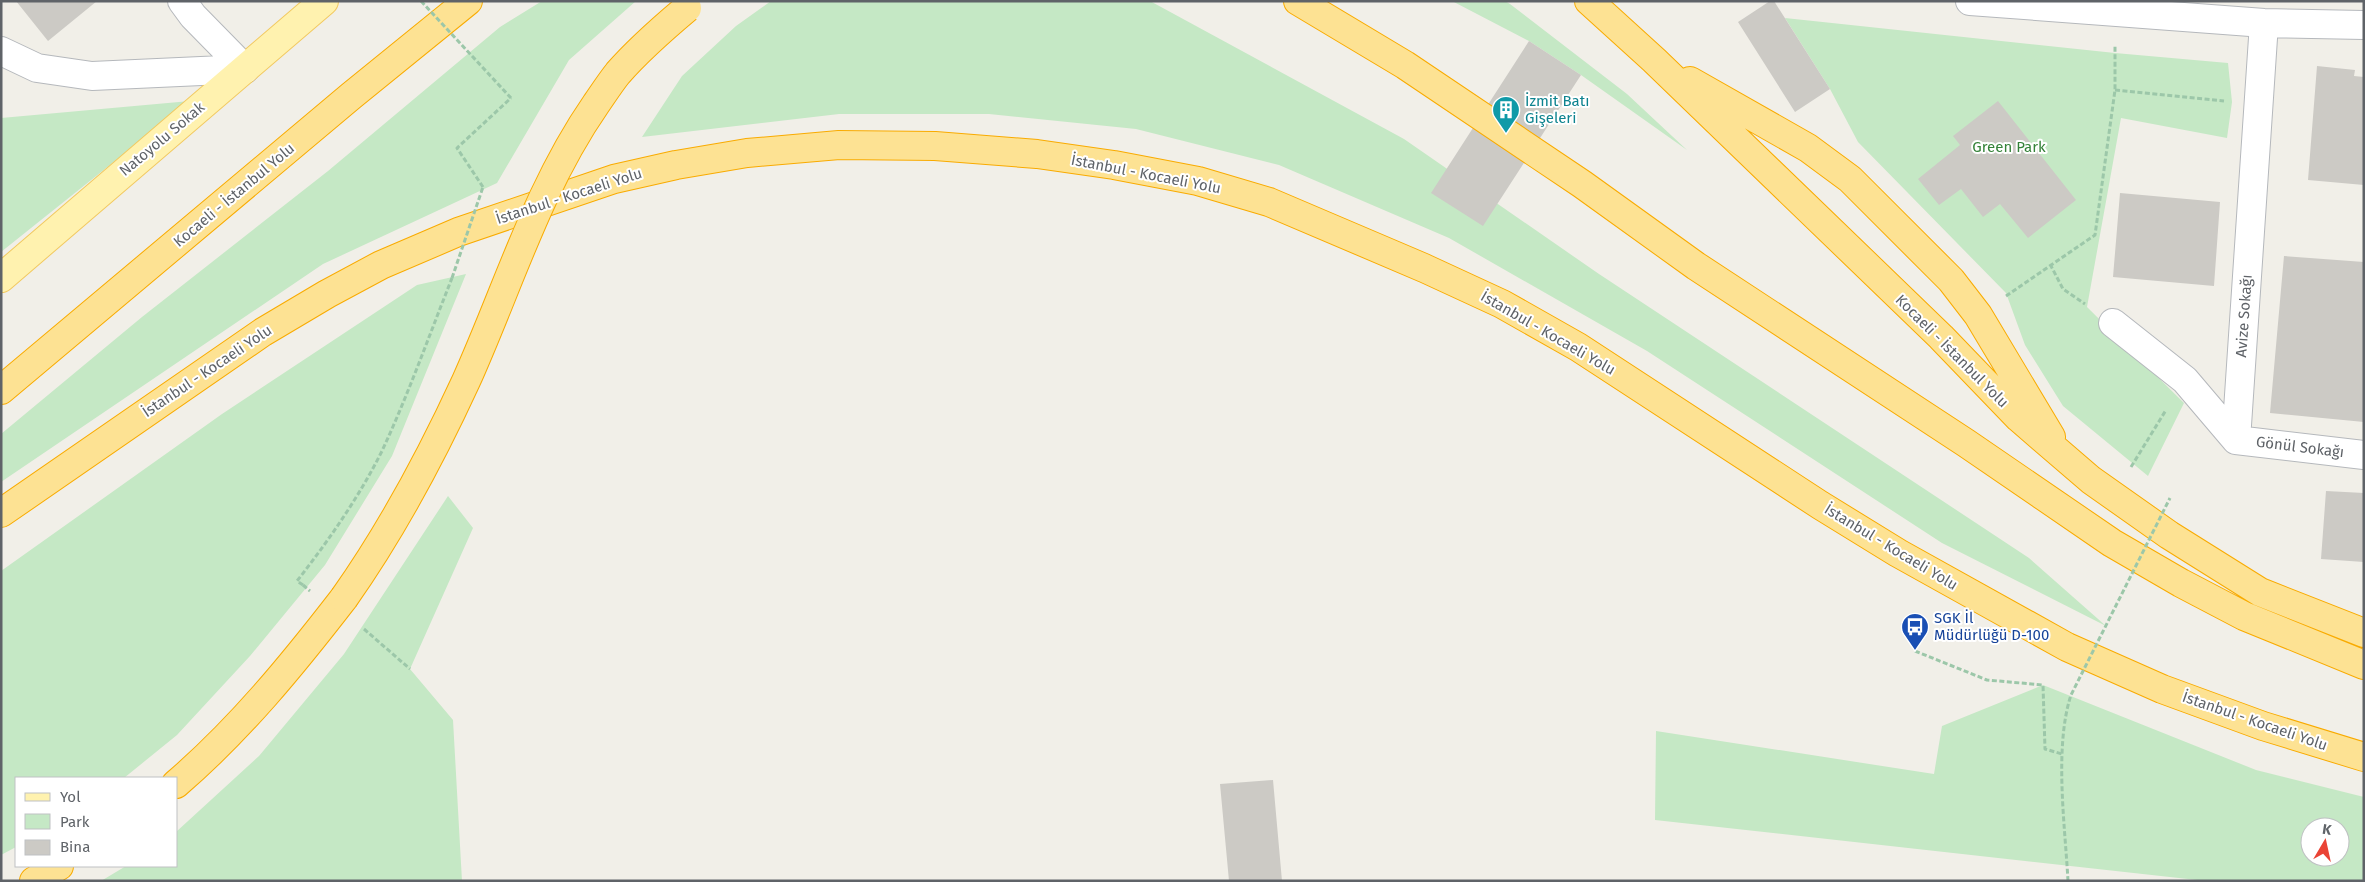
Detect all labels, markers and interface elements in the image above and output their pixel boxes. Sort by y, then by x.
place label: İzmit Batı Gişeleri [1525,92,1589,127]
building icon: İzmit Batı Gişeleri [1491,95,1521,134]
street label: Natoyolu Sokak [116,98,209,180]
park label: Green Park [1972,138,2046,156]
street label: Kocaeli - İstanbul Yolu [170,139,298,251]
street label: İstanbul - Kocaeli Yolu [1070,151,1222,197]
street label: İstanbul - Kocaeli Yolu [494,164,644,228]
street label: Avize Sokağı [2232,274,2256,358]
street label: İstanbul - Kocaeli Yolu [1478,287,1618,379]
street label: Kocaeli - İstanbul Yolu [1892,291,2012,411]
street label: İstanbul - Kocaeli Yolu [139,321,275,421]
street label: Gönül Sokağı [2255,433,2345,461]
street label: İstanbul - Kocaeli Yolu [1821,500,1961,594]
place label: SGK İl Müdürlüğü D-100 [1934,609,2049,644]
bus stop icon: SGK İl Müdürlüğü D-100 [1900,612,1930,651]
street label: İstanbul - Kocaeli Yolu [2180,688,2330,754]
legend [15,777,178,867]
text: Yol [60,788,81,806]
text: Park [60,813,90,831]
north arrow [2300,817,2350,867]
text: K [2321,821,2334,839]
text: Bina [60,838,90,856]

